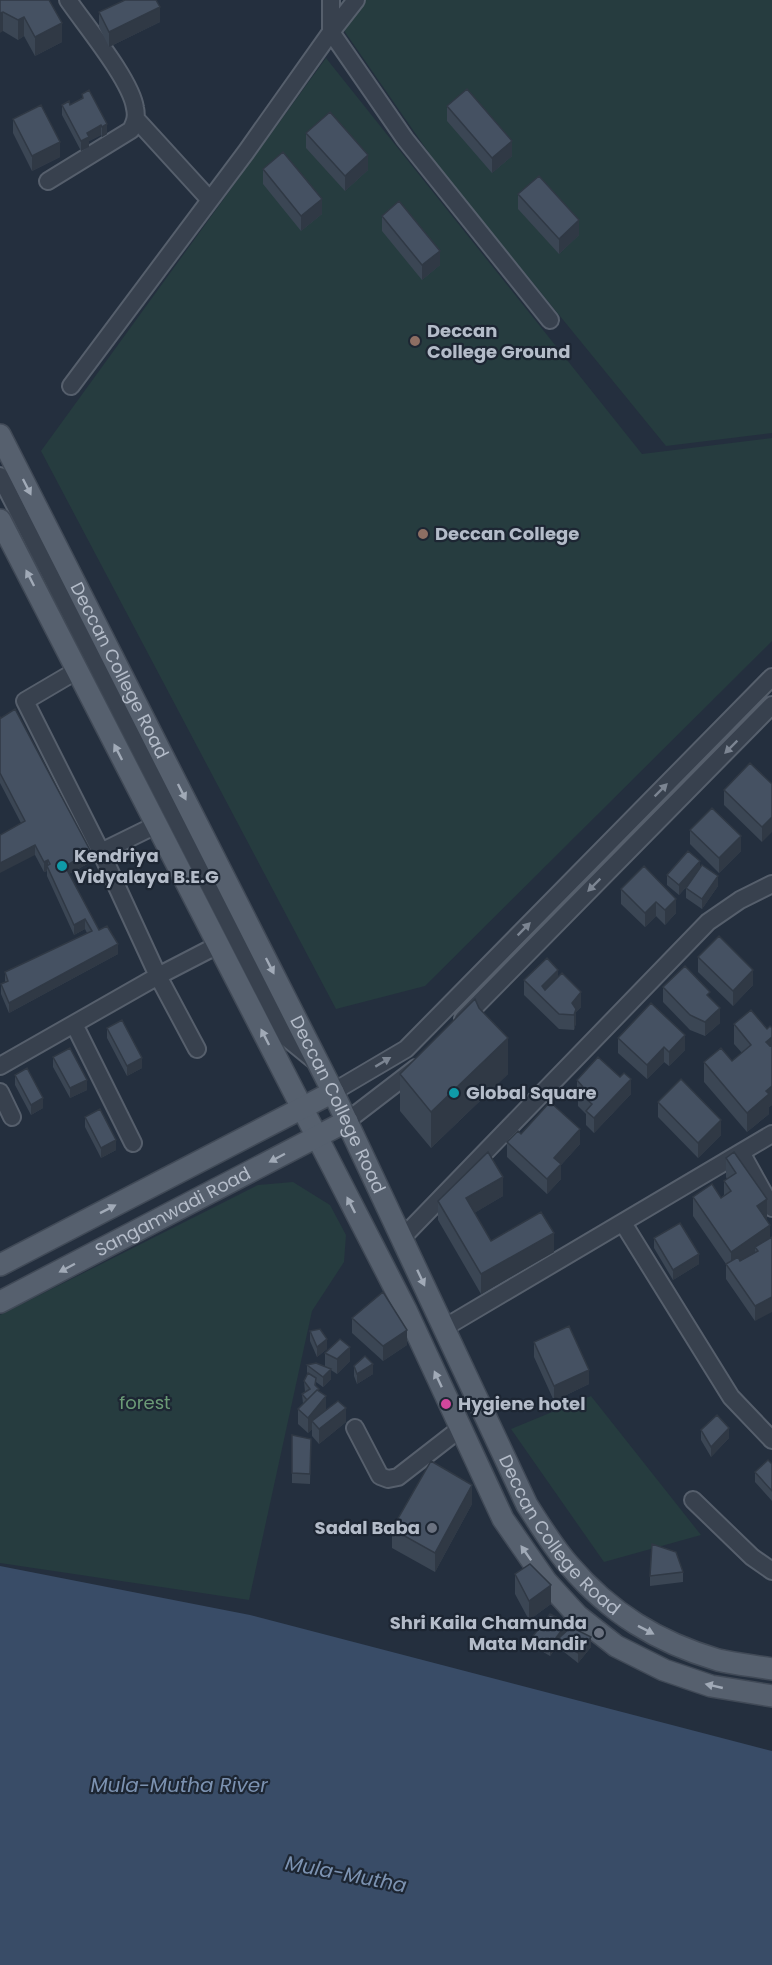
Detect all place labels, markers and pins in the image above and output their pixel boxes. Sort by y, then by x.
place label: Deccan College Ground [427,318,570,364]
marker: Deccan College Ground [408,334,422,348]
place label: Deccan College [435,521,579,546]
marker: Deccan College [416,527,430,541]
place label: Kendriya Vidyalaya B.E.G [74,843,219,889]
marker: Kendriya Vidyalaya B.E.G [55,859,69,873]
place label: Global Square [466,1080,597,1105]
marker: Global Square [447,1086,461,1100]
place label: Hygiene hotel [458,1391,586,1416]
marker: Hygiene hotel [439,1397,453,1411]
place label: Sadal Baba [315,1515,420,1540]
marker: Sadal Baba [425,1521,439,1535]
place label: Shri Kaila Chamunda Mata Mandir [390,1610,587,1656]
marker: Shri Kaila Chamunda Mata Mandir [592,1626,606,1640]

